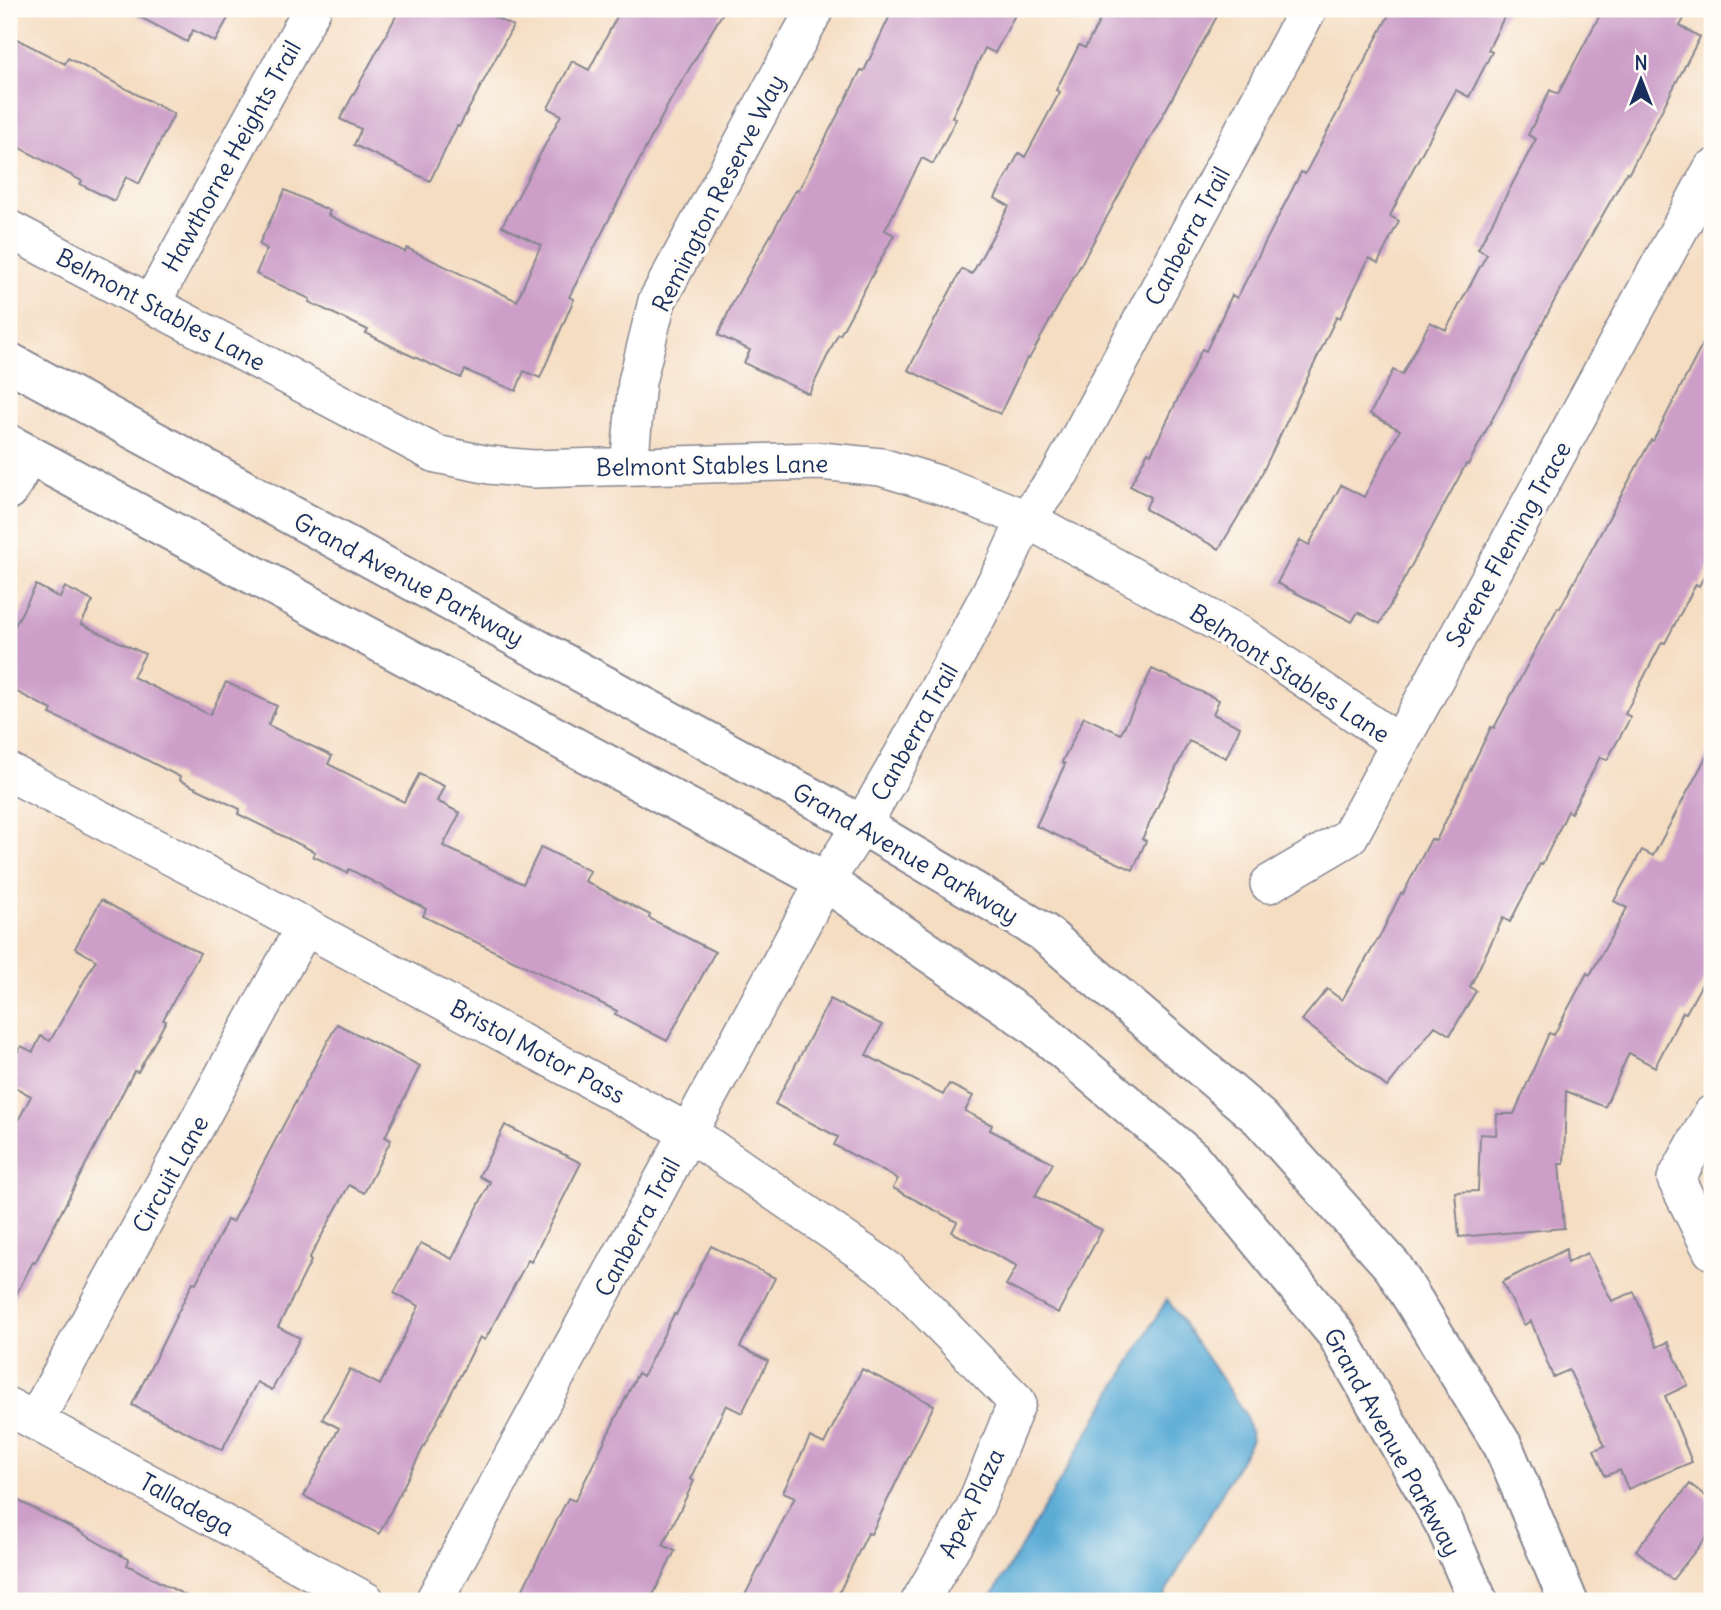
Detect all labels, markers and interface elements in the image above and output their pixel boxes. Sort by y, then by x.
street label: Hawthorne Heights Trail [155,35,307,277]
north arrow [1606,46,1676,116]
text: N [1634,51,1648,75]
street label: Remington Reserve Way [645,69,791,317]
street label: Canberra Trail [1138,161,1236,311]
street label: Belmont Stables Lane [51,241,271,377]
street label: Serene Fleming Trace [1439,436,1577,652]
street label: Belmont Stables Lane [596,448,828,482]
street label: Grand Avenue Parkway [289,506,529,652]
street label: Belmont Stables Lane [1184,597,1396,749]
street label: Canberra Trail [864,658,964,806]
street label: Grand Avenue Parkway [788,776,1024,930]
street label: Bristol Motor Pass [446,992,630,1110]
street label: Circuit Lane [125,1110,215,1238]
street label: Canberra Trail [588,1152,686,1302]
street label: Grand Avenue Parkway [1318,1323,1468,1561]
street label: Apex Plaza [932,1443,1010,1563]
street label: Talladega [135,1466,239,1542]

